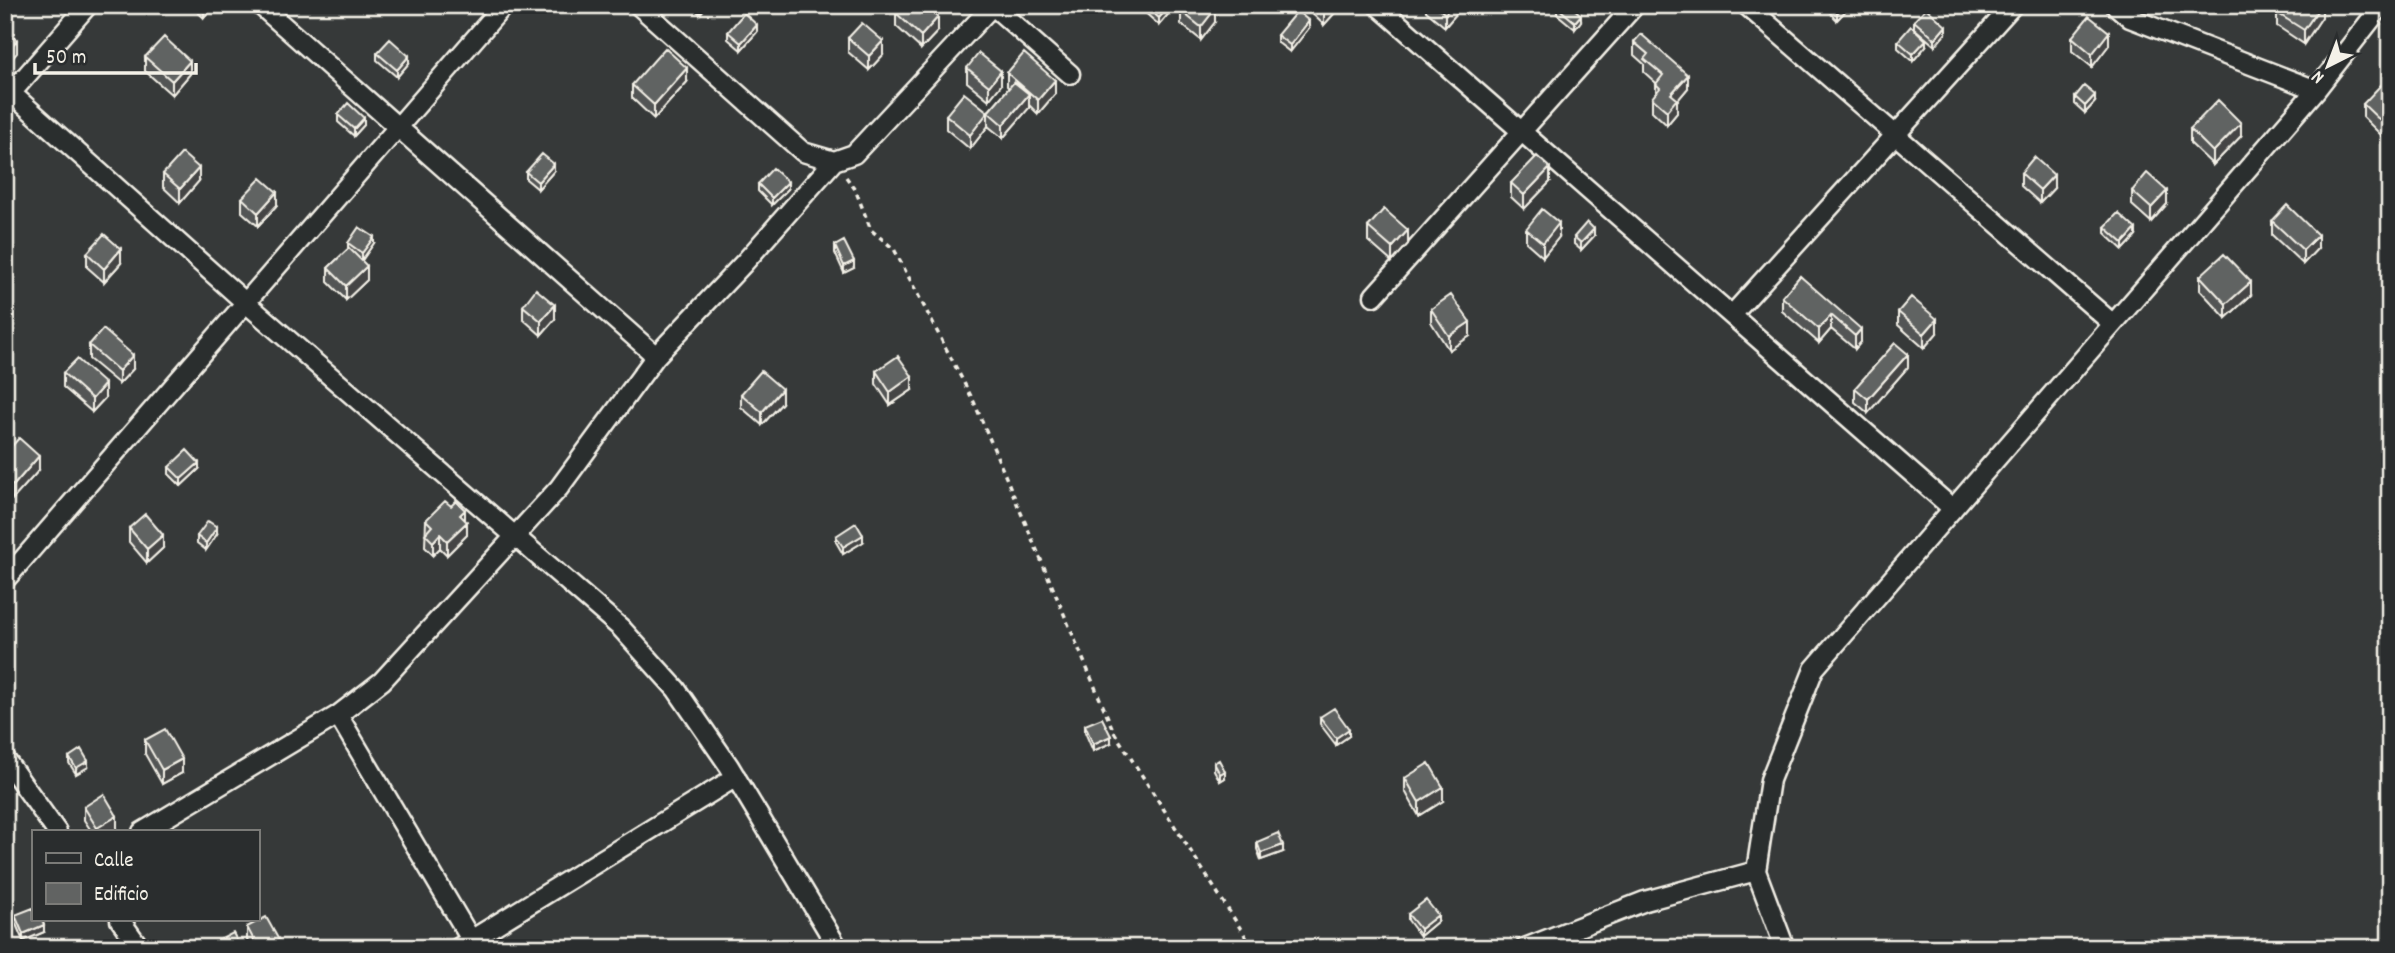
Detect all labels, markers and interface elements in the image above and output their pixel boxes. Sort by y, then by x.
scale bar [35,32,196,76]
north arrow [2294,32,2364,102]
text: 50 m [46,44,86,74]
text: N [2306,63,2331,89]
legend [32,830,259,922]
text: Calle [94,847,133,877]
text: Edificio [94,881,149,911]

